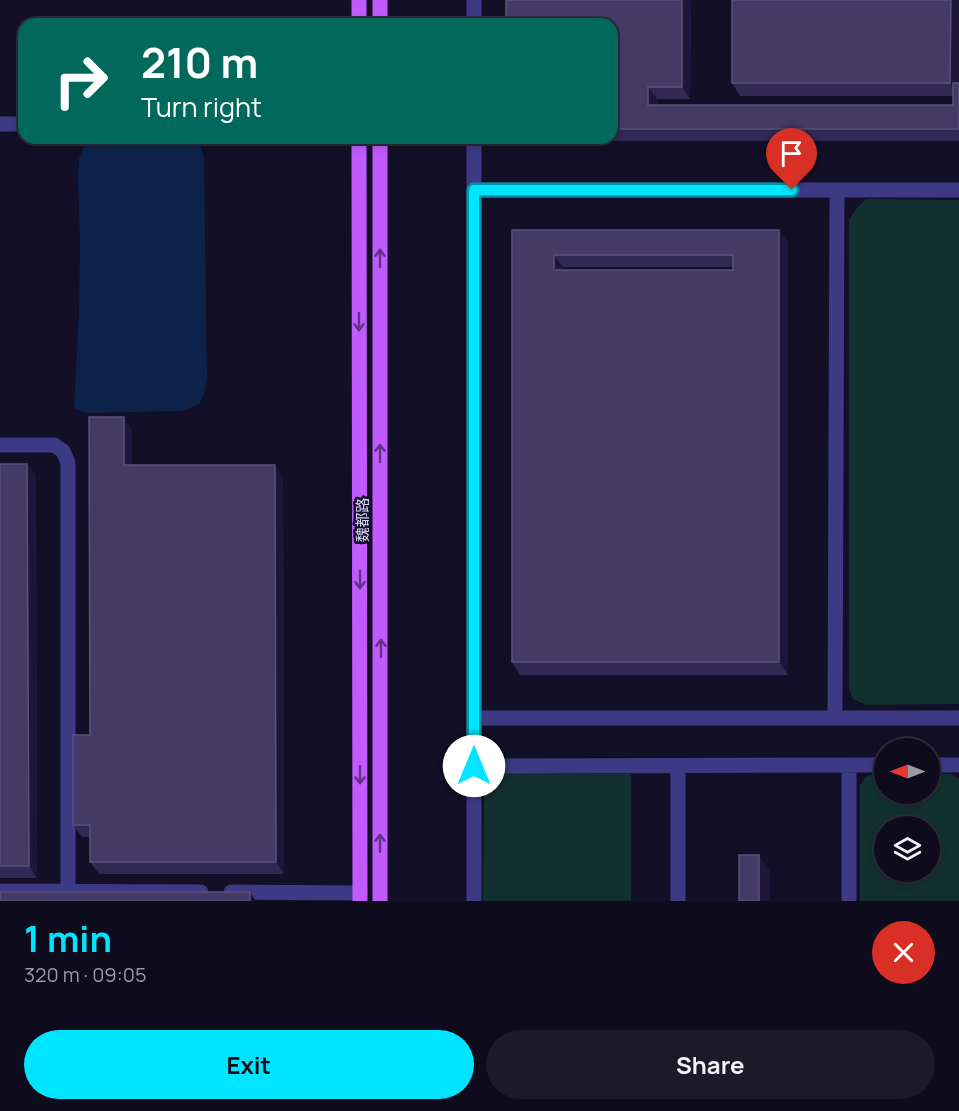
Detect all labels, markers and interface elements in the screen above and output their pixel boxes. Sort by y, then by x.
text: 210 m [141,33,258,91]
icon: right [42,42,120,120]
text: Turn right [141,88,262,125]
pin [766,128,817,190]
icon: arrive [775,137,808,170]
one-way arrow [374,248,386,268]
one-way arrow [353,312,365,332]
one-way arrow [374,443,386,463]
street label: 魏都路 [352,497,373,543]
one-way arrow [354,570,366,590]
one-way arrow [375,638,386,658]
position arrow [442,734,506,798]
north arrow [874,738,940,804]
map controls [874,738,940,882]
one-way arrow [354,765,366,785]
button: layers [874,816,940,882]
one-way arrow [374,833,386,853]
text: 1 min [24,914,112,963]
button: close [872,921,935,984]
text: 320 m · 09:05 [24,961,147,988]
button: Exit [24,1030,474,1099]
button: Share [486,1030,935,1099]

